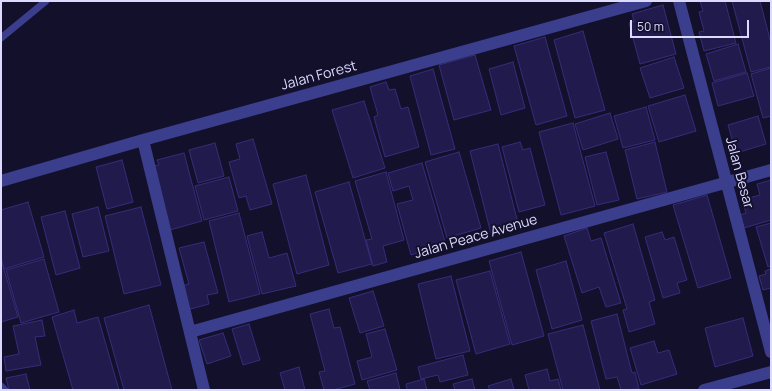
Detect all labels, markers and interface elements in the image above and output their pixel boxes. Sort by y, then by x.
scale bar [632,12,751,38]
text: 50 m [637,18,664,35]
street label: Jalan Forest [279,58,359,94]
street label: Jalan Besar [721,135,757,211]
street label: Jalan Peace Avenue [413,211,539,263]

